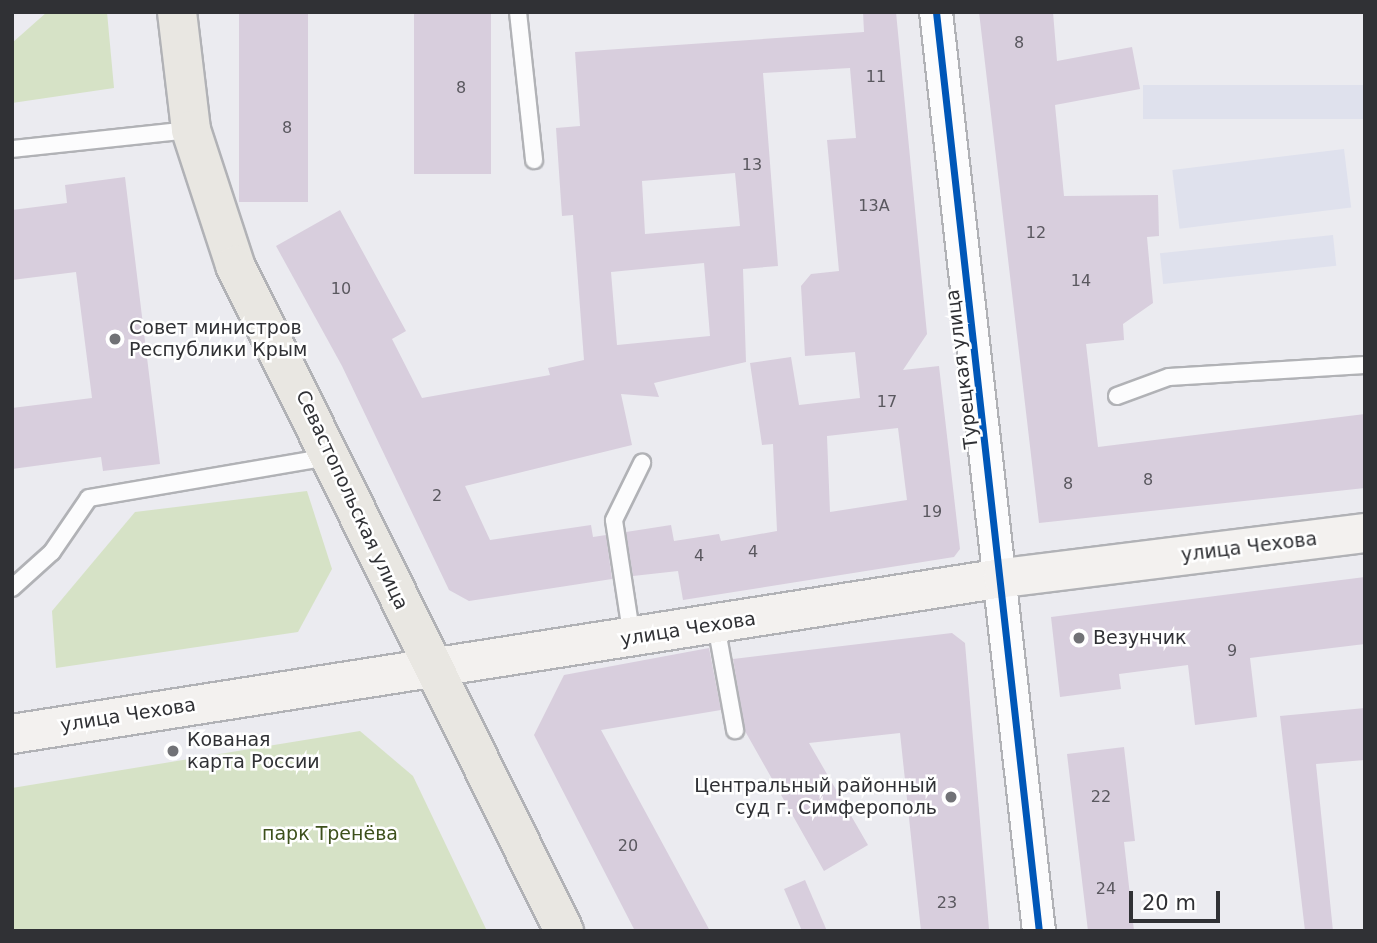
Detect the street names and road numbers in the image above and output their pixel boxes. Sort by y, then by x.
street label: Турецкая улица [941,288,983,450]
street label: Севастопольская улица [291,387,413,613]
street label: улица Чехова [1180,527,1318,567]
street label: улица Чехова [619,607,757,651]
street label: улица Чехова [59,693,197,737]

